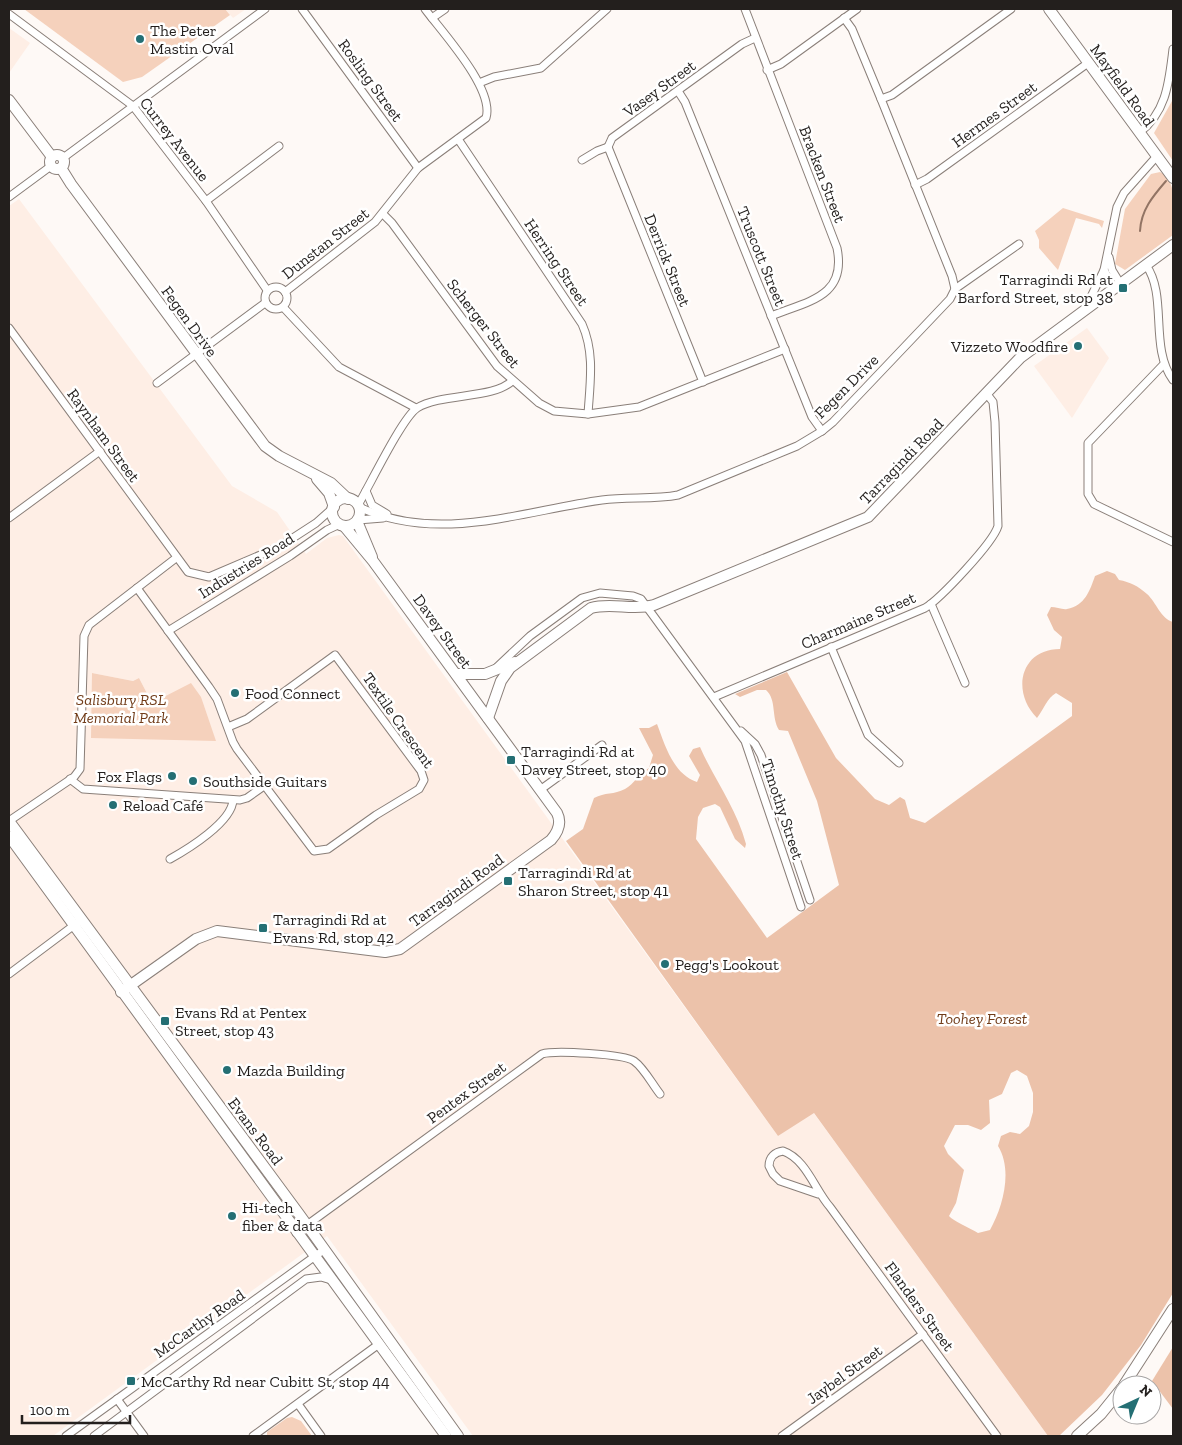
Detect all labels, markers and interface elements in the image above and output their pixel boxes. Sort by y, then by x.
place label: The Peter Mastin Oval [150,21,234,58]
marker: The Peter Mastin Oval [134,33,146,45]
street label: Rosling Street [334,35,407,125]
street label: Mayfield Road [1086,40,1159,130]
street label: Vasey Street [619,56,699,122]
street label: Hermes Street [948,77,1040,152]
street label: Currey Avenue [136,93,213,185]
street label: Bracken Street [795,123,850,225]
street label: Dunstan Street [278,204,373,283]
street label: Truscott Street [733,204,790,309]
street label: Derrick Street [640,211,695,309]
street label: Herring Street [521,215,593,309]
place label: Tarragindi Rd at Barford Street, stop 38 [958,270,1113,307]
street label: Scherger Street [443,275,524,372]
street label: Fegen Drive [158,282,222,360]
marker: Tarragindi Rd at Barford Street, stop 38 [1117,282,1129,294]
place label: Vizzeto Woodfire [950,337,1068,356]
marker: Vizzeto Woodfire [1072,340,1084,352]
street label: Fegen Drive [810,350,882,422]
street label: Raynham Street [63,385,144,486]
street label: Tarragindi Road [856,414,947,508]
street label: Industries Road [195,528,298,602]
street label: Charmaine Street [798,588,918,653]
street label: Davey Street [409,590,476,672]
street label: Textile Crescent [359,669,439,772]
place label: Food Connect [245,684,340,703]
marker: Food Connect [229,687,241,699]
park label: Salisbury RSL Memorial Park [73,690,169,727]
place label: Tarragindi Rd at Davey Street, stop 40 [521,742,667,779]
marker: Tarragindi Rd at Davey Street, stop 40 [505,754,517,766]
street label: Timothy Street [757,757,808,862]
place label: Fox Flags [97,767,162,786]
marker: Fox Flags [166,770,178,782]
place label: Southside Guitars [203,772,327,791]
marker: Southside Guitars [187,775,199,787]
place label: Reload Café [123,796,203,815]
marker: Reload Café [107,799,119,811]
street label: Tarragindi Road [405,850,507,931]
place label: Tarragindi Rd at Sharon Street, stop 41 [518,863,668,900]
marker: Tarragindi Rd at Sharon Street, stop 41 [502,875,514,887]
place label: Tarragindi Rd at Evans Rd, stop 42 [273,910,394,947]
marker: Tarragindi Rd at Evans Rd, stop 42 [257,922,269,934]
place label: Pegg's Lookout [675,955,779,974]
marker: Pegg's Lookout [659,958,671,970]
place label: Evans Rd at Pentex Street, stop 43 [175,1003,307,1040]
park label: Toohey Forest [937,1009,1028,1028]
marker: Evans Rd at Pentex Street, stop 43 [159,1015,171,1027]
street label: Pentex Street [423,1057,509,1127]
place label: Mazda Building [237,1061,345,1080]
marker: Mazda Building [221,1064,233,1076]
street label: Evans Road [224,1094,287,1169]
place label: Hi-tech fiber & data [242,1198,323,1235]
marker: Hi-tech fiber & data [226,1210,238,1222]
street label: Flanders Street [881,1258,958,1355]
street label: McCarthy Road [150,1285,248,1362]
street label: Jaybel Street [803,1341,886,1408]
place label: McCarthy Rd near Cubitt St, stop 44 [141,1372,390,1391]
marker: McCarthy Rd near Cubitt St, stop 44 [125,1375,137,1387]
north arrow [1112,1375,1162,1425]
text: N [1136,1381,1156,1401]
scale bar [22,1392,130,1424]
text: 100 m [30,1401,69,1419]

